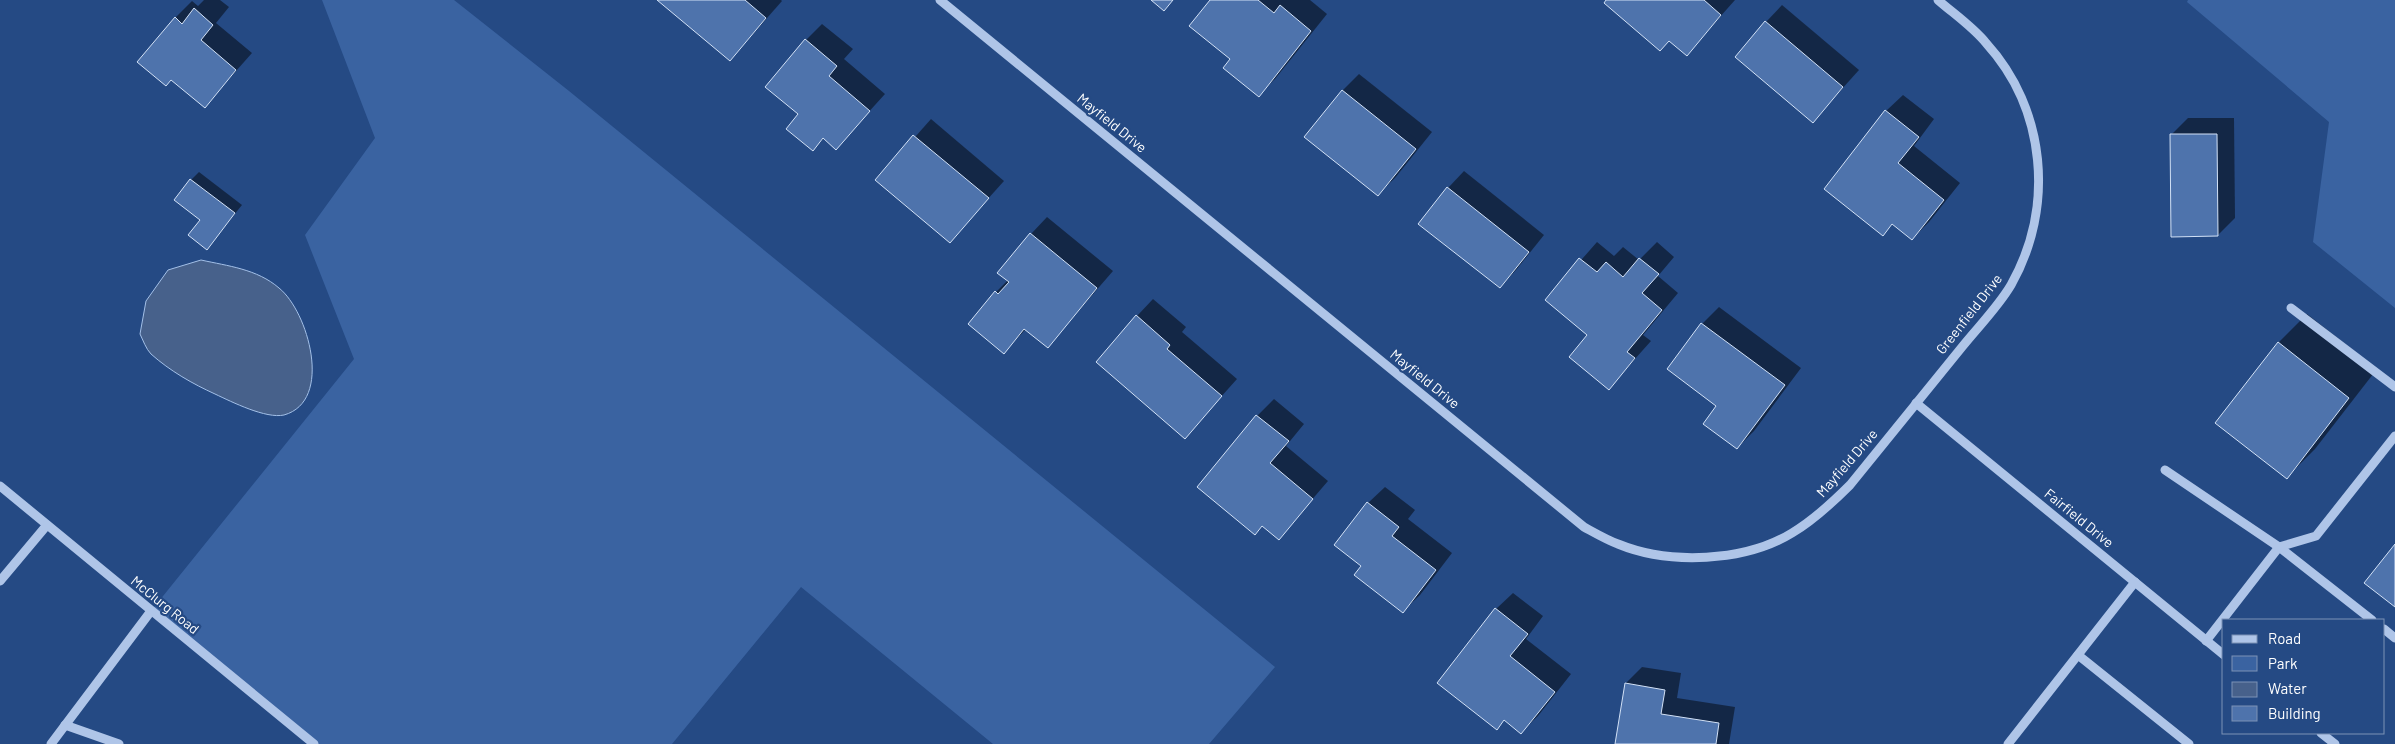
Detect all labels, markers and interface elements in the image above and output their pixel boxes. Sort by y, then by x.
street label: Mayfield Drive [1074,89,1150,156]
street label: Greenfield Drive [1932,270,2005,357]
street label: Mayfield Drive [1387,345,1463,412]
street label: Mayfield Drive [1813,425,1881,500]
street label: Fairfield Drive [2041,485,2117,551]
street label: McClurg Road [128,572,203,637]
legend [2222,619,2385,734]
text: Road [2268,629,2301,647]
text: Park [2268,654,2298,672]
text: Water [2268,679,2307,697]
text: Building [2268,704,2321,722]

